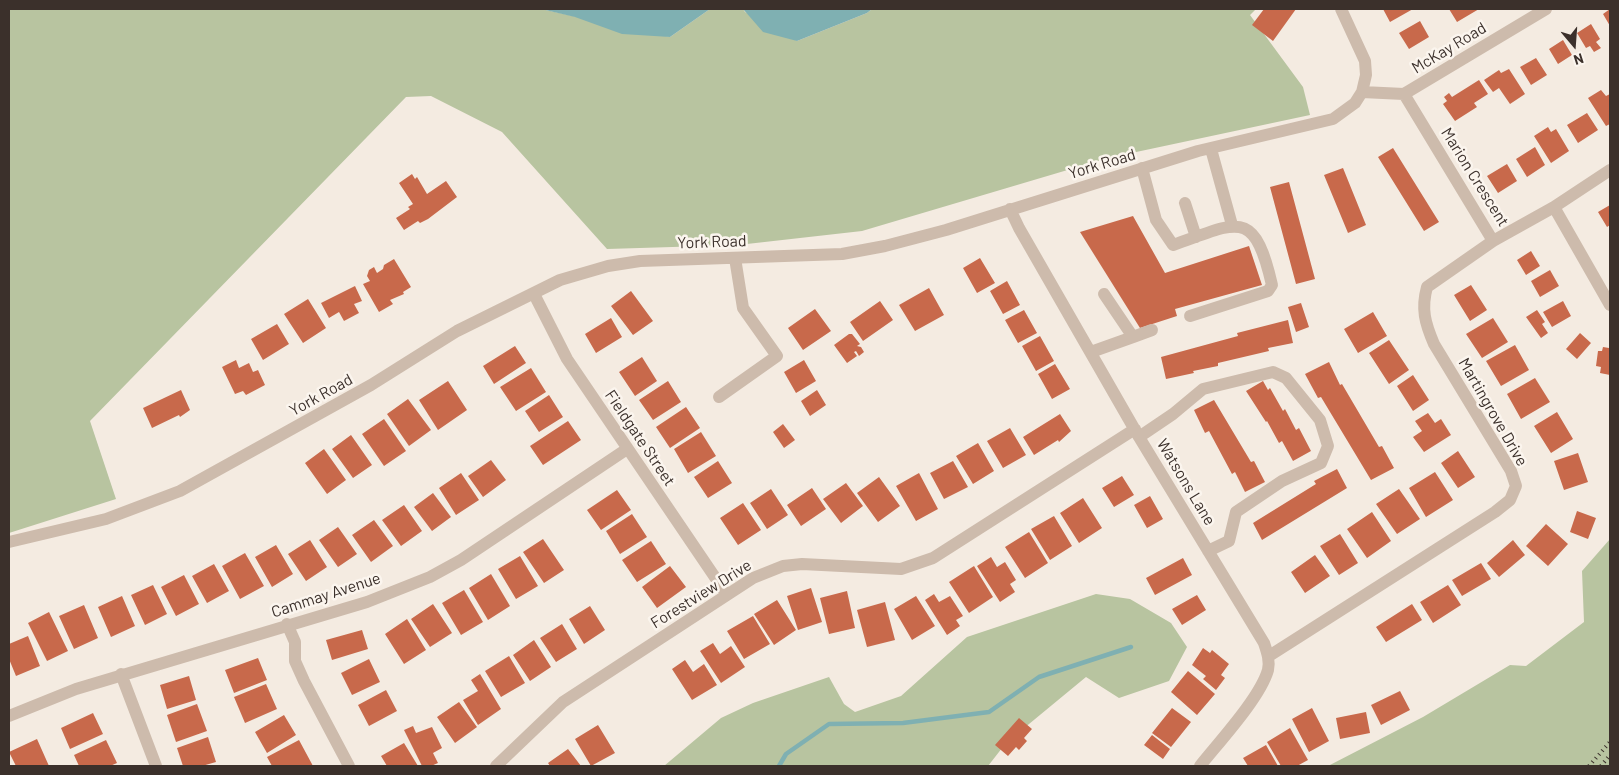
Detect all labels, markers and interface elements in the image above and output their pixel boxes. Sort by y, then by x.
street label: McKay Road [1408,18,1490,78]
north arrow [1549,20,1599,70]
text: N [1572,50,1586,69]
street label: Marion Crescent [1437,124,1513,230]
street label: York Road [1066,145,1138,183]
street label: York Road [677,231,747,253]
street label: Martingrove Drive [1454,355,1532,469]
street label: York Road [286,370,356,420]
street label: Fieldgate Street [601,386,679,490]
street label: Watsons Lane [1153,435,1219,529]
street label: Forestview Drive [647,555,755,633]
street label: Cammay Avenue [269,568,383,622]

